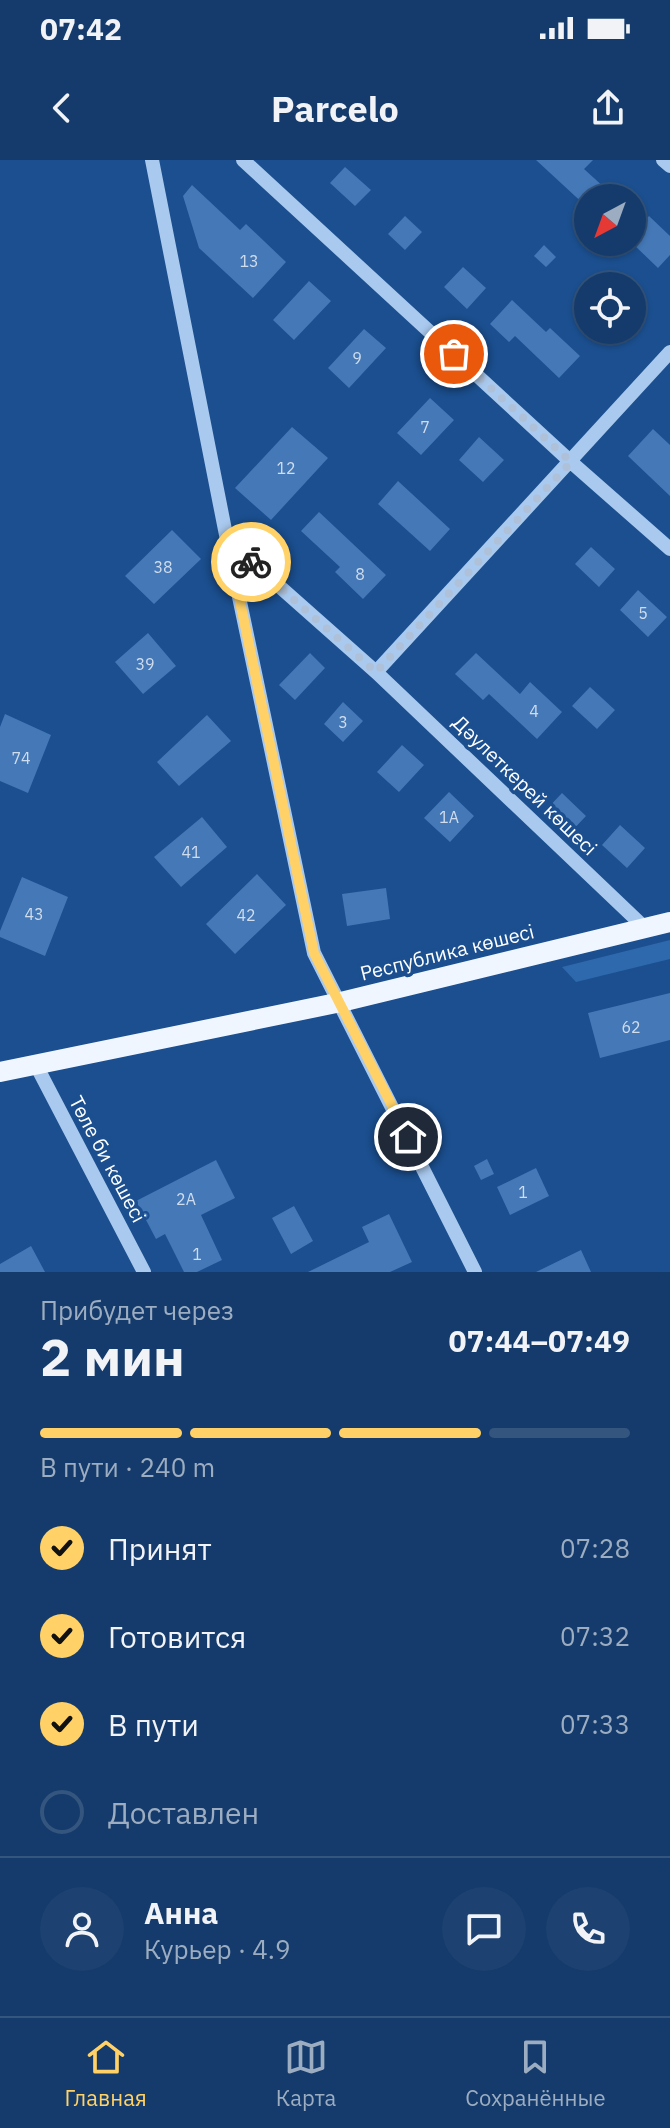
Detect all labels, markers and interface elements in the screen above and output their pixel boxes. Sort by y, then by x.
text: 07:42 [40,9,122,48]
text: Parcelo [271,85,399,132]
icon: back [40,86,84,130]
icon: share [586,86,630,130]
north arrow [574,184,646,256]
map controls [574,184,646,344]
house number: 13 [239,251,259,271]
button: locate [574,272,646,344]
pin [420,320,488,388]
icon: bag [432,332,476,376]
house number: 9 [352,348,362,368]
house number: 7 [420,417,430,437]
house number: 12 [276,458,296,478]
courier [211,522,291,602]
icon: bike [229,540,273,584]
house number: 38 [153,557,173,577]
house number: 8 [355,564,365,584]
house number: 5 [638,603,648,623]
house number: 39 [135,654,155,674]
house number: 4 [529,701,539,721]
street label: Дәулеткерей көшесі [447,709,603,861]
house number: 3 [338,712,348,732]
house number: 74 [11,748,31,768]
house number: 1А [439,807,459,827]
house number: 41 [181,842,201,862]
house number: 43 [24,904,44,924]
house number: 42 [236,905,256,925]
street label: Республика көшесі [357,917,537,987]
house number: 62 [621,1017,641,1037]
street label: Төле би көшесі [63,1091,153,1227]
pin [374,1103,442,1171]
icon: home [386,1115,430,1159]
house number: 1 [518,1182,528,1202]
house number: 2А [176,1189,196,1209]
house number: 1 [192,1244,202,1264]
text: Прибудет через [40,1293,234,1327]
text: 07:44–07:49 [449,1321,630,1360]
text: 2 мин [40,1323,185,1390]
text: В пути · 240 m [40,1450,215,1484]
icon: check [40,1526,84,1570]
text: Принят [108,1529,212,1568]
text: 07:28 [560,1531,630,1565]
icon: check [40,1614,84,1658]
text: Готовится [108,1617,246,1656]
text: 07:32 [560,1619,630,1653]
icon: check [40,1702,84,1746]
text: В пути [108,1705,199,1744]
text: 07:33 [560,1707,630,1741]
text: Доставлен [108,1793,259,1832]
button: person [40,1887,124,1971]
button: chat [442,1887,526,1971]
button: phone [546,1887,630,1971]
text: Анна [144,1893,218,1932]
text: Курьер · 4.9 [144,1932,291,1966]
tab: Главная [64,2035,147,2112]
tab: Карта [276,2035,336,2112]
tab: Сохранённые [465,2035,606,2112]

